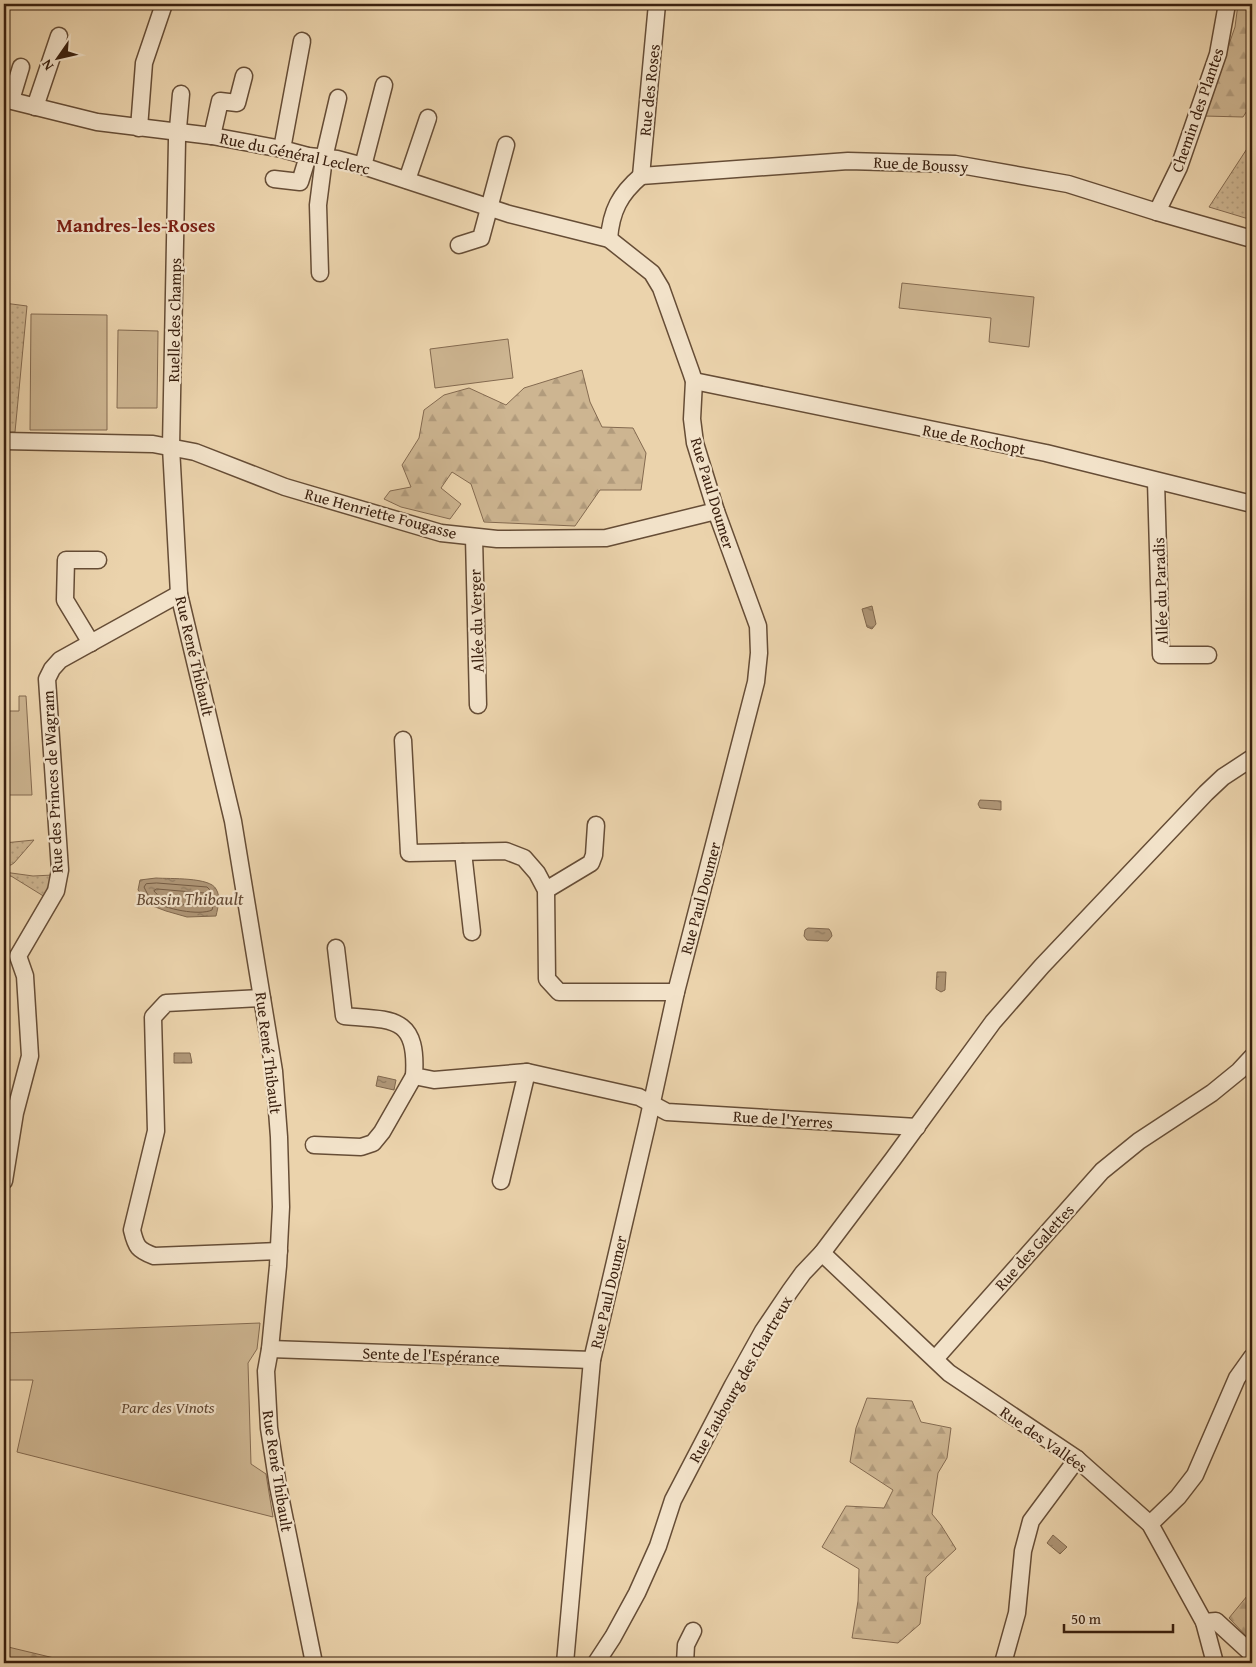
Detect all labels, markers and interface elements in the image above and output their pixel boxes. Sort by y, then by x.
north arrow [32,32,82,82]
street label: Rue des Roses [632,43,666,137]
street label: Chemin des Plantes [1164,44,1230,176]
text: N [36,55,58,75]
street label: Rue du Général Leclerc [218,125,372,181]
street label: Rue de Boussy [873,150,969,178]
district label: Mandres-les-Roses [57,211,215,239]
street label: Ruelle des Champs [161,257,187,383]
street label: Rue de Rochopt [921,417,1028,461]
street label: Rue Paul Doumer [685,434,741,552]
street label: Rue Henriette Fougasse [302,481,460,545]
street label: Allée du Paradis [1146,537,1174,645]
street label: Allée du Verger [462,568,490,673]
street label: Rue René Thibault [170,594,221,719]
street label: Rue des Princes de Wagram [35,690,69,874]
street label: Rue Paul Doumer [673,839,727,957]
water label: Bassin Thibault [135,885,244,912]
street label: Rue René Thibault [250,991,288,1116]
street label: Rue de l'Yerres [732,1104,834,1134]
street label: Rue des Galettes [989,1198,1079,1296]
street label: Rue Paul Doumer [583,1233,633,1351]
street label: Rue Faubourg des Chartreux [682,1290,798,1467]
street label: Sente de l'Espérance [362,1341,500,1369]
park label: Parc des Vinots [121,1395,215,1419]
street label: Rue des Vallées [995,1400,1093,1478]
street label: Rue René Thibault [257,1409,300,1534]
scale bar [1064,1602,1172,1634]
text: 50 m [1071,1608,1102,1629]

